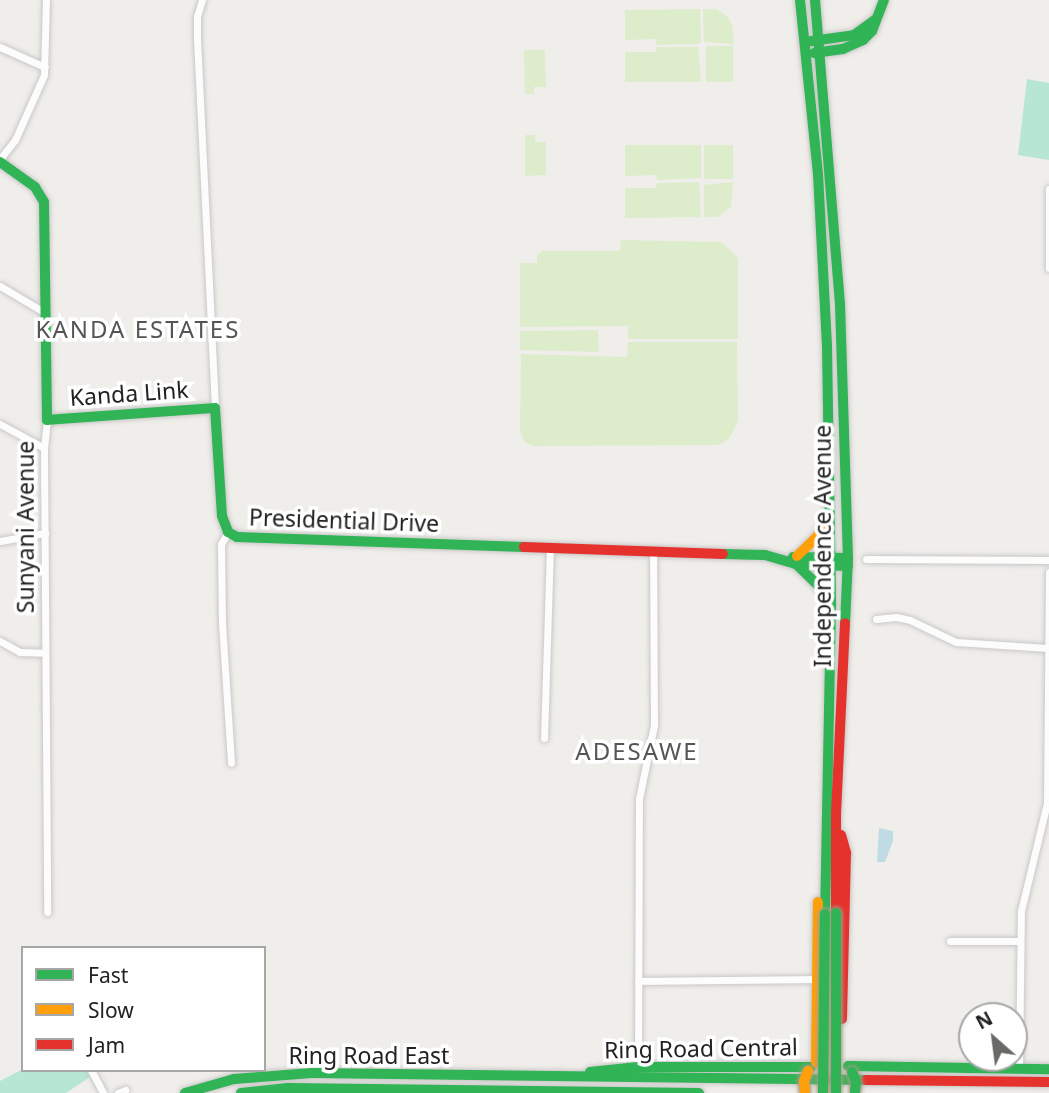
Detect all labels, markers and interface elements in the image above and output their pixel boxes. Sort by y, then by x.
district label: KANDA ESTATES [37,315,239,343]
street label: Kanda Link [69,375,189,411]
street label: Independence Avenue [808,425,836,667]
street label: Sunyani Avenue [11,441,39,613]
street label: Presidential Drive [249,503,439,537]
district label: ADESAWE [576,737,698,765]
legend [21,946,266,1072]
text: Fast [88,961,128,989]
text: Slow [88,996,134,1024]
north arrow [958,1002,1028,1072]
text: N [971,1005,997,1035]
text: Jam [88,1031,125,1059]
street label: Ring Road Central [604,1033,798,1063]
street label: Ring Road East [289,1041,449,1069]

